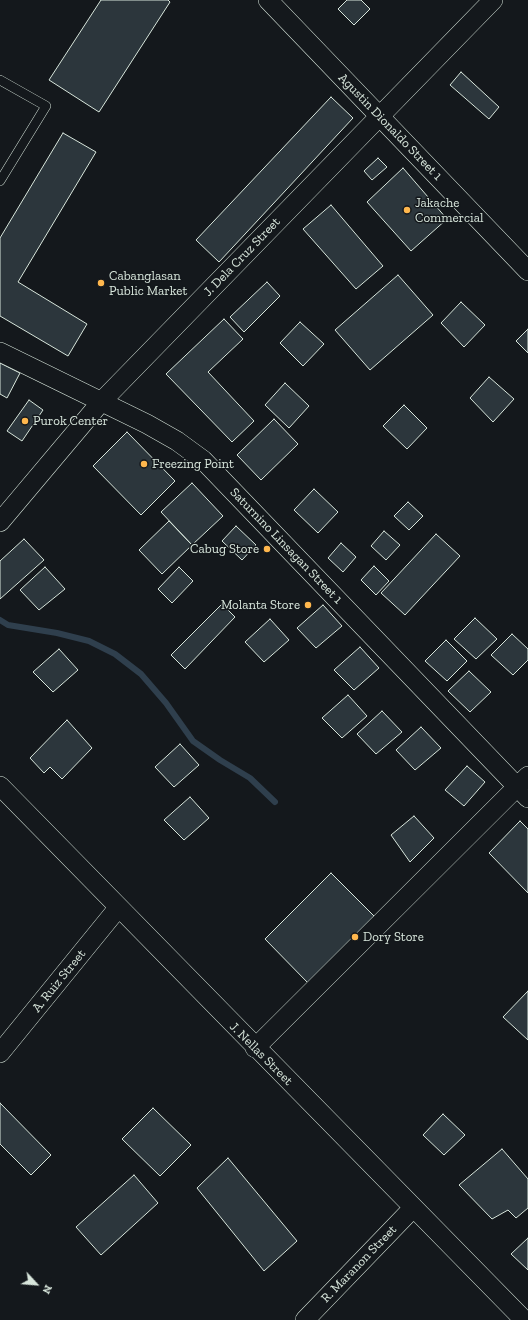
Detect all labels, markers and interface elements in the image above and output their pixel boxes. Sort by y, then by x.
street label: Agustin Dionaldo Street 1 [335,70,445,184]
place label: Jakache Commercial [415,195,483,226]
marker: Jakache Commercial [402,205,412,215]
street label: J. Dela Cruz Street [200,214,284,300]
place label: Cabanglasan Public Market [109,268,187,299]
marker: Cabanglasan Public Market [96,278,106,288]
place label: Purok Center [33,413,108,429]
marker: Purok Center [20,416,30,426]
place label: Freezing Point [152,456,234,472]
marker: Freezing Point [139,459,149,469]
street label: Saturnino Linsagan Street 1 [227,485,345,607]
place label: Cabug Store [190,541,259,557]
marker: Cabug Store [262,544,272,554]
place label: Molanta Store [221,597,300,613]
marker: Molanta Store [303,600,313,610]
place label: Dory Store [363,929,424,945]
marker: Dory Store [350,932,360,942]
street label: A. Ruiz Street [29,946,89,1016]
street label: J. Nellas Street [226,1019,296,1089]
street label: R. Maranon Street [318,1222,400,1306]
north arrow [16,1264,56,1304]
text: N [40,1283,55,1296]

